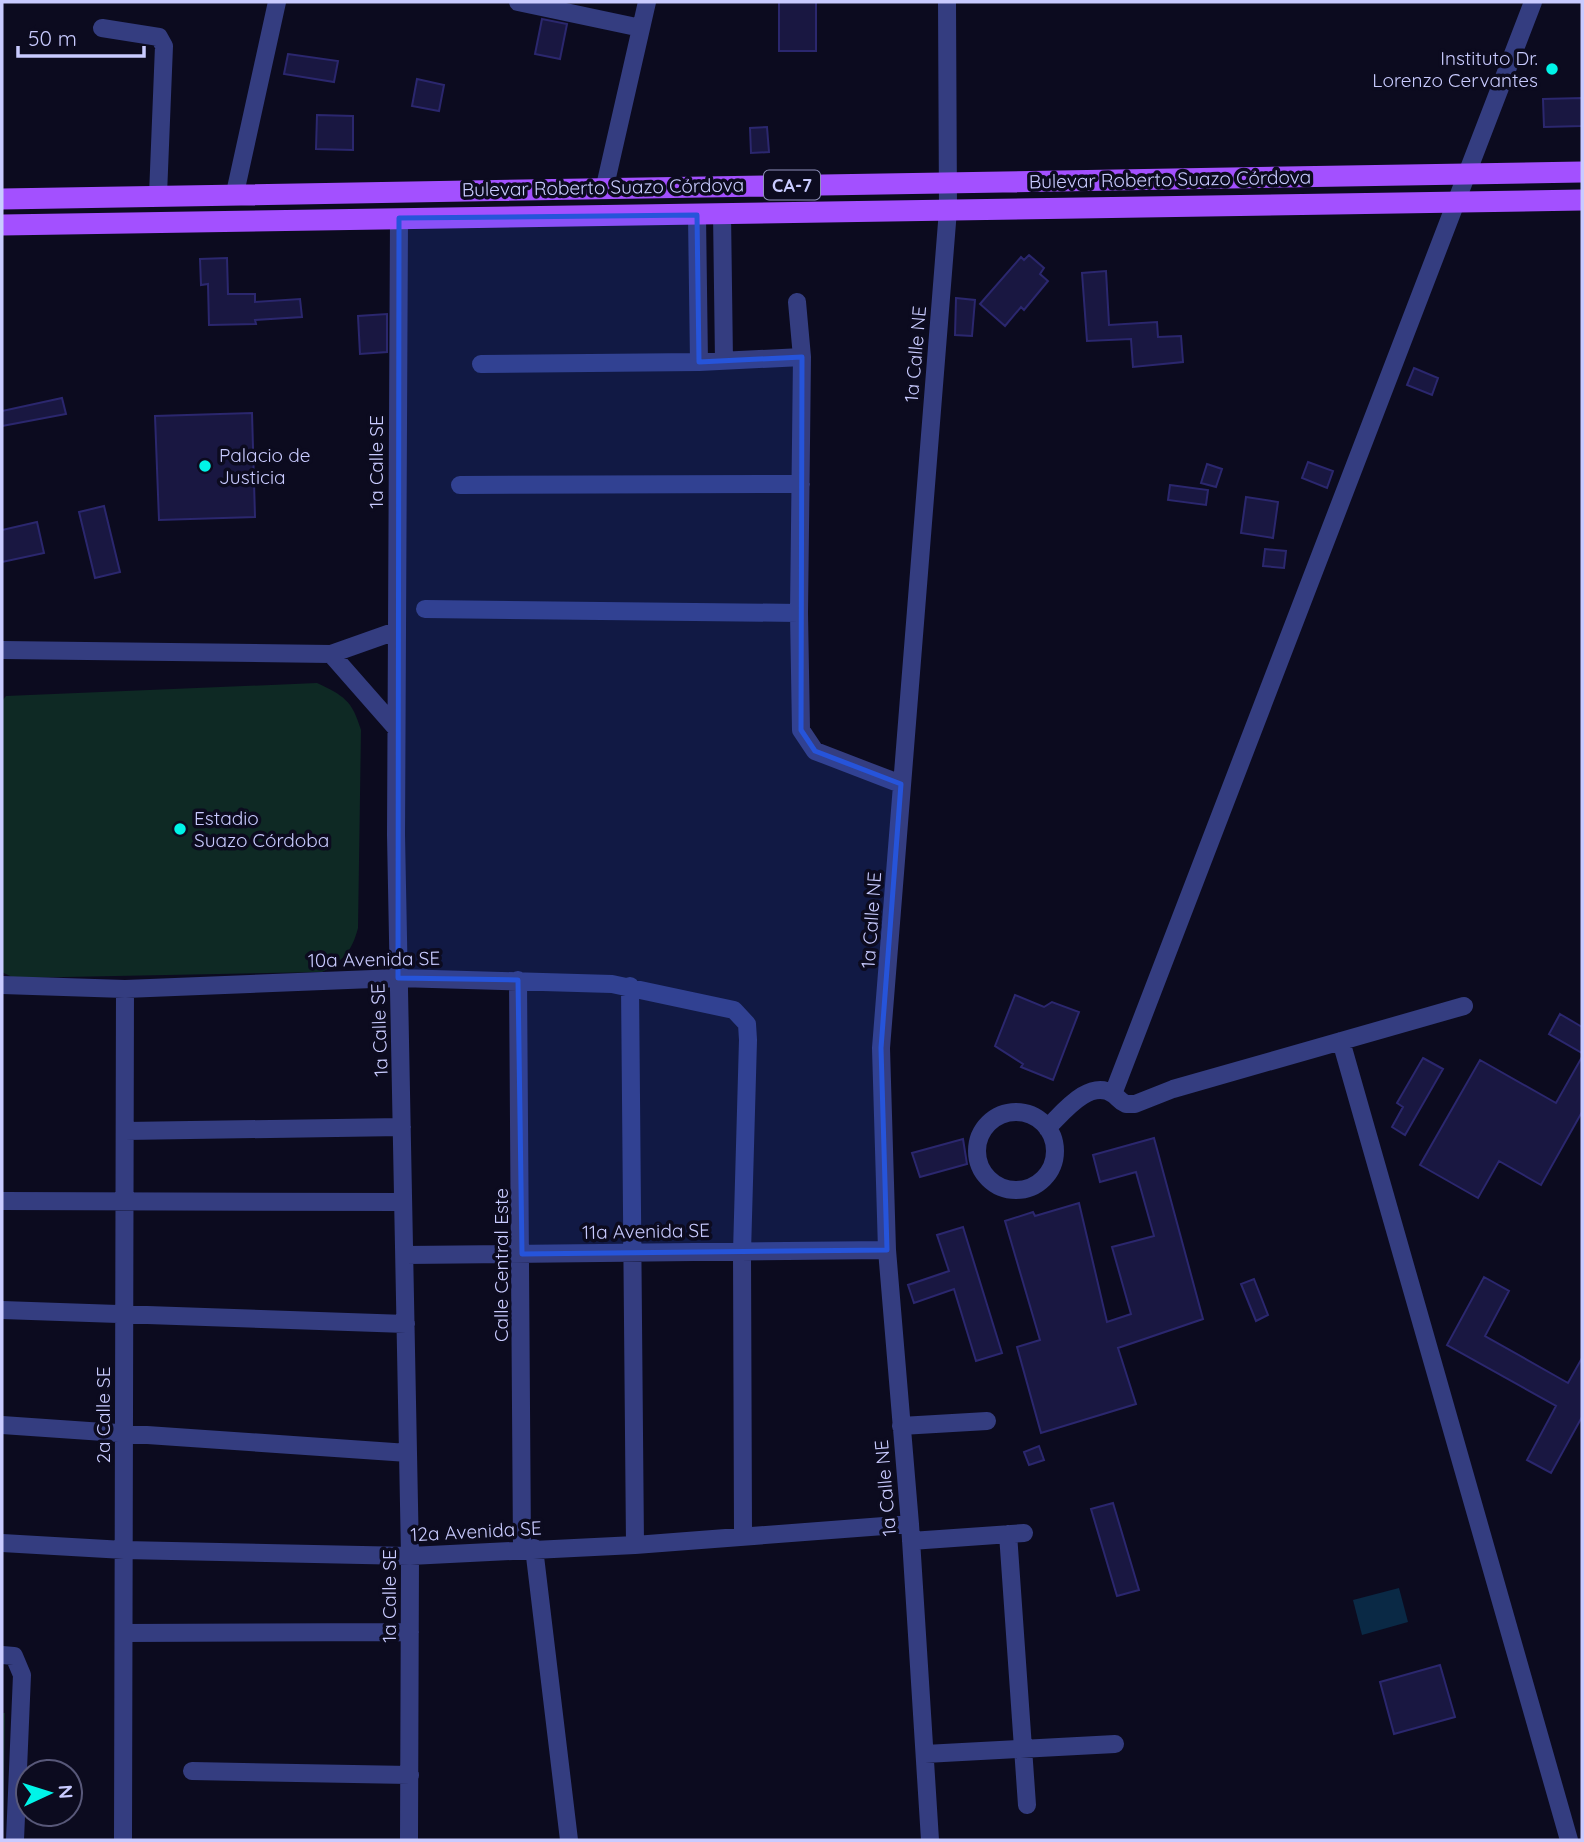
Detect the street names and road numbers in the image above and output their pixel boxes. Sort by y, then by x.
street label: Bulevar Roberto Suazo Córdova [1029,165,1311,193]
road number: CA-7 [764,170,820,200]
street label: Bulevar Roberto Suazo Córdova [462,173,744,201]
street label: 1a Calle NE [899,305,931,403]
street label: 1a Calle SE [364,415,388,509]
street label: 1a Calle NE [856,871,886,969]
street label: 10a Avenida SE [308,946,440,972]
street label: 1a Calle SE [365,983,393,1077]
street label: Calle Central Este [489,1188,513,1342]
street label: 11a Avenida SE [582,1218,710,1244]
street label: 2a Calle SE [91,1366,115,1464]
street label: 1a Calle NE [869,1439,901,1537]
street label: 12a Avenida SE [410,1516,542,1546]
street label: 1a Calle SE [377,1549,401,1643]

